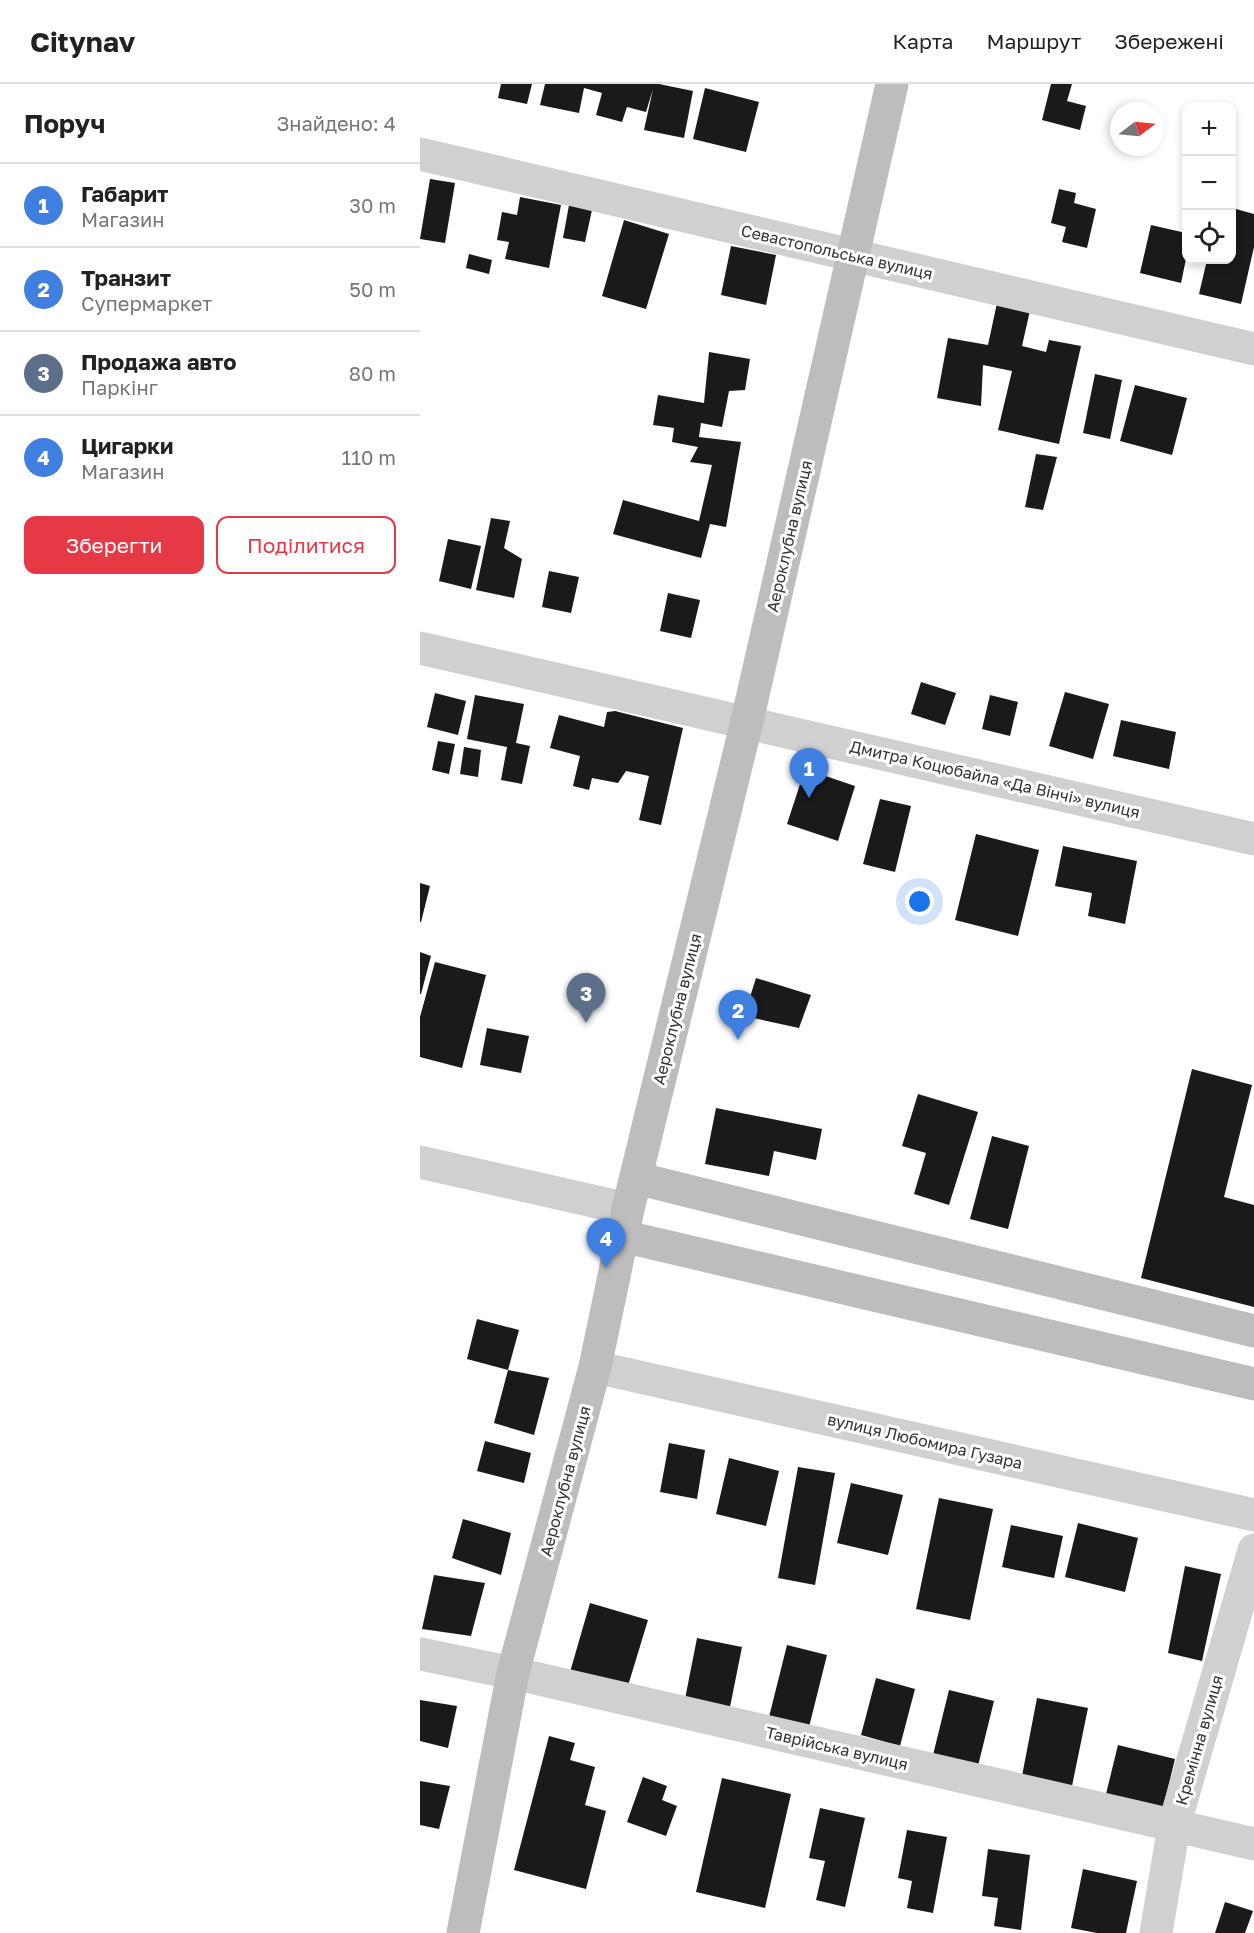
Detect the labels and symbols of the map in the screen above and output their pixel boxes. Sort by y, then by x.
north arrow [1110,102,1164,156]
street label: Севастопольська вулиця [739,220,935,284]
street label: Аероклубна вулиця [762,458,816,614]
street label: Дмитра Коцюбайла «Да Вінчі» вулиця [848,736,1142,822]
pin: 1 [790,748,828,798]
your location [905,887,934,916]
street label: Аероклубна вулиця [649,931,705,1087]
pin: 3 [566,974,606,1023]
pin: 2 [718,990,758,1040]
pin: 4 [586,1218,626,1268]
street label: Аероклубна вулиця [535,1403,595,1559]
street label: вулиця Любомира Гузара [826,1409,1024,1473]
street label: Кремінна вулиця [1171,1673,1227,1807]
street label: Таврійська вулиця [764,1722,910,1774]

